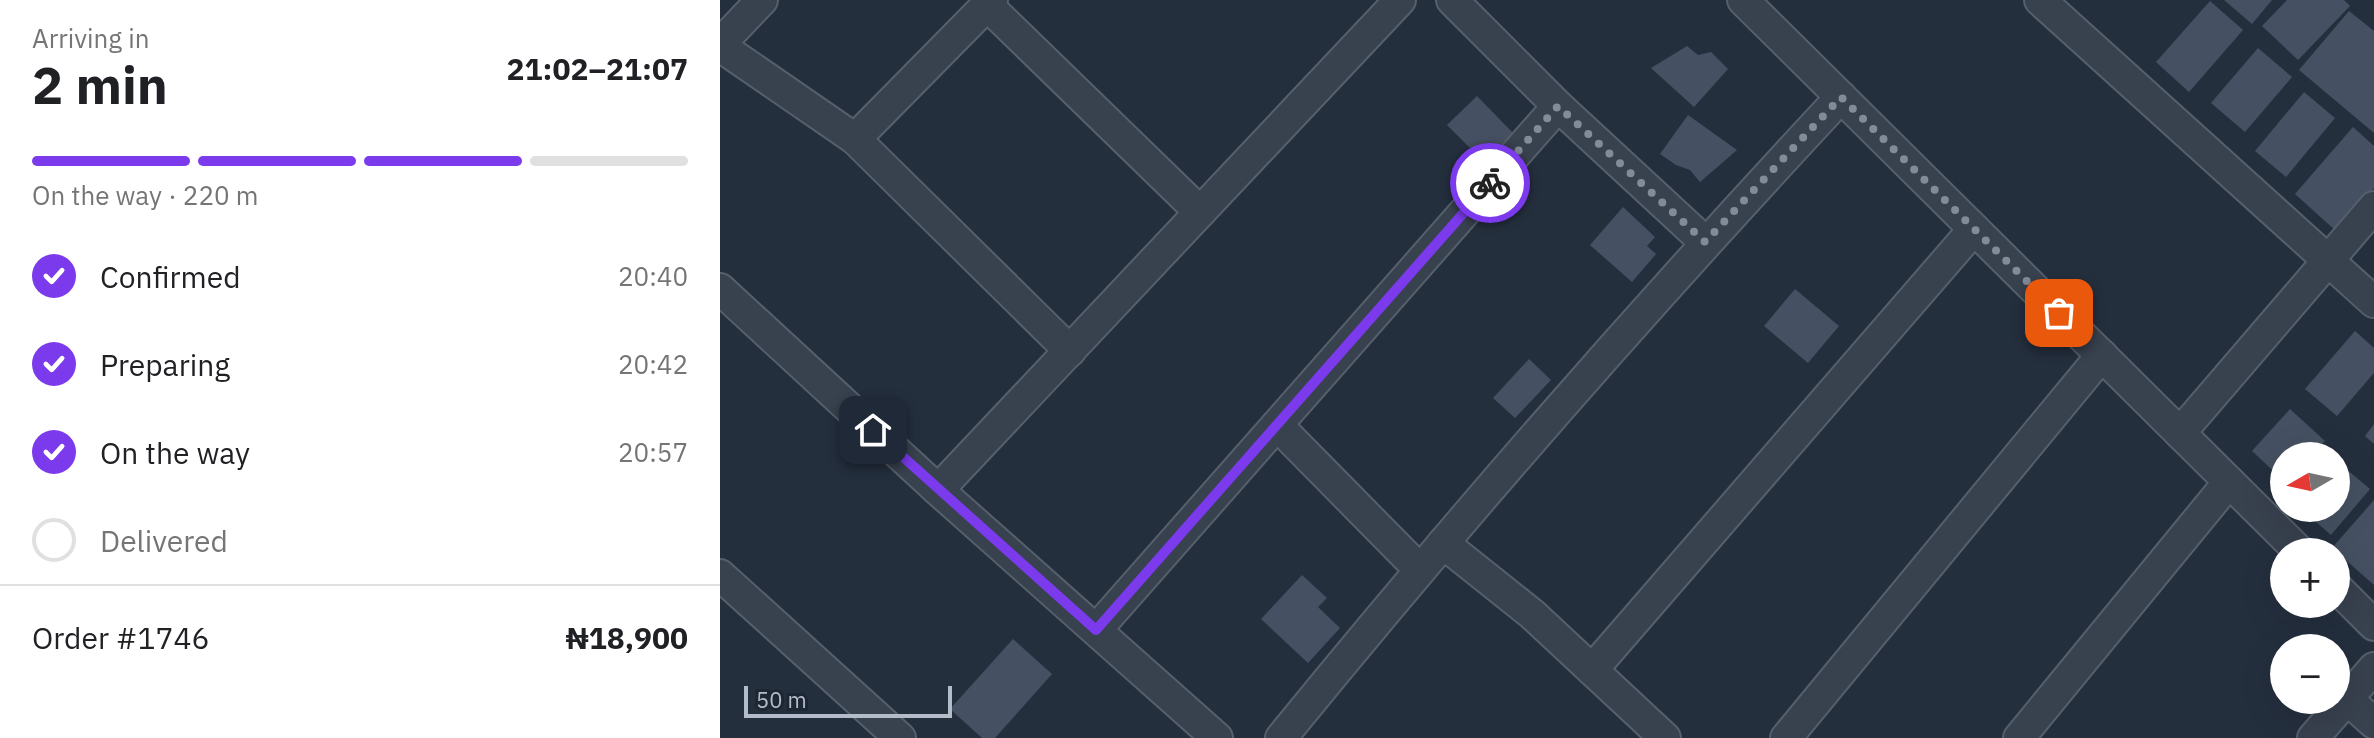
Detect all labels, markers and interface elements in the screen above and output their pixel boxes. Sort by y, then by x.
text: Arriving in [32,21,149,55]
text: 21:02–21:07 [507,49,688,88]
text: 2 min [32,51,168,118]
courier [1450,143,1530,223]
icon: bike [1468,161,1512,205]
text: On the way · 220 m [32,178,258,212]
icon: check [32,254,76,298]
text: Confirmed [100,257,241,296]
text: 20:40 [618,259,688,293]
pin [2025,279,2093,347]
icon: bag [2037,291,2081,335]
icon: check [32,342,76,386]
text: Preparing [100,345,230,384]
text: 20:42 [618,347,688,381]
pin [839,396,907,464]
icon: home [851,408,895,452]
icon: check [32,430,76,474]
text: On the way [100,433,250,472]
text: 20:57 [618,435,688,469]
north arrow [2270,442,2350,522]
map controls [2270,442,2350,714]
text: Delivered [100,521,228,560]
button: + [2270,538,2350,618]
text: Order #1746 [32,618,209,657]
text: ₦18,900 [565,618,688,657]
button: − [2270,634,2350,714]
scale bar [744,682,952,718]
text: 50 m [756,685,807,714]

